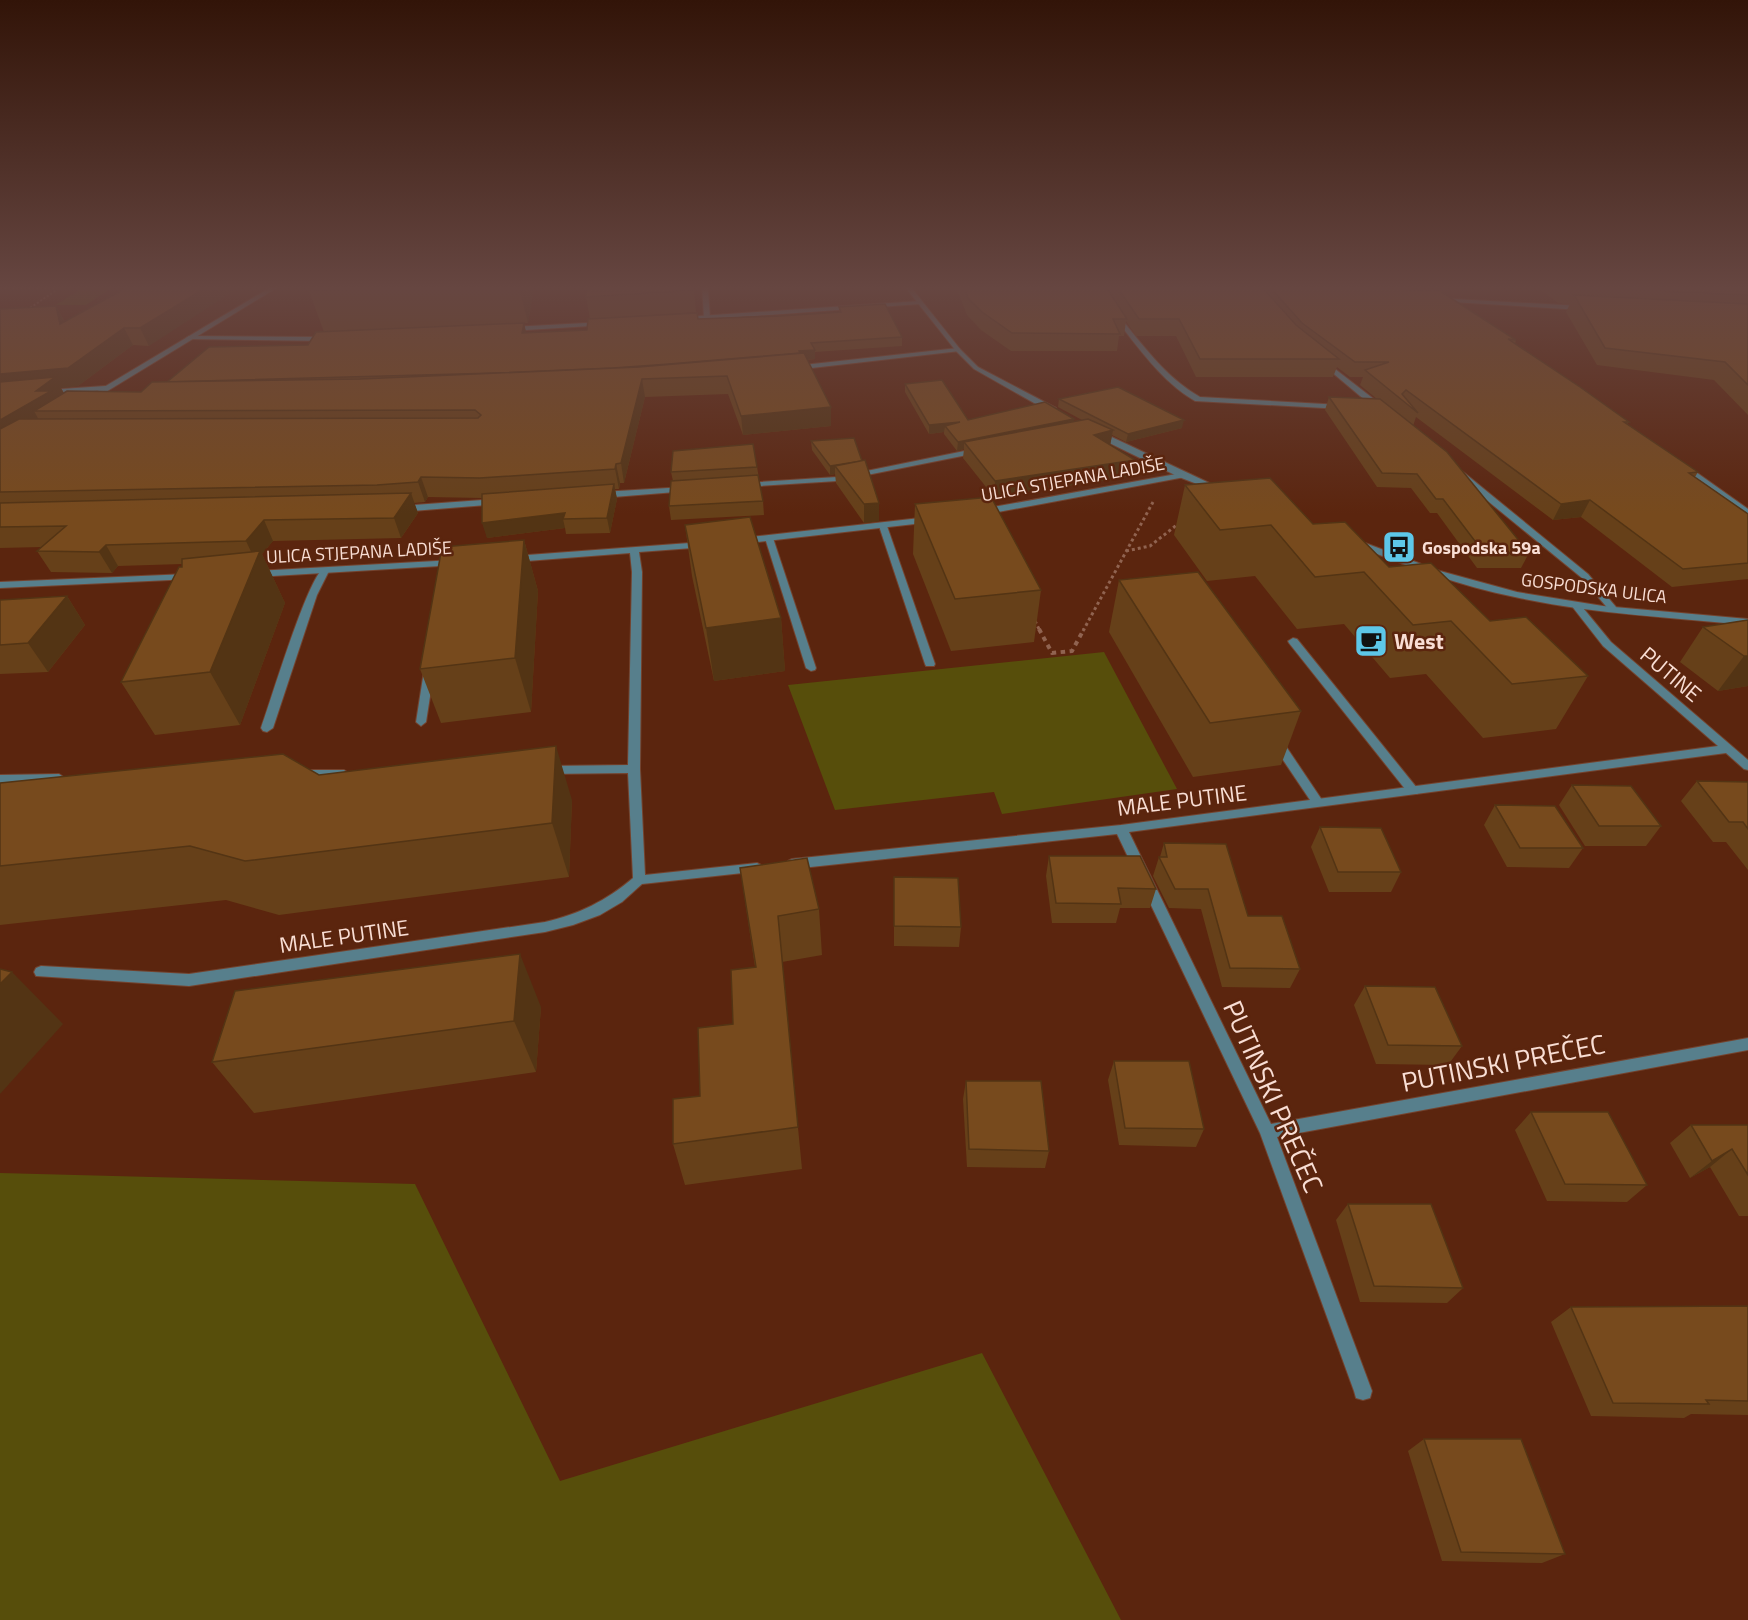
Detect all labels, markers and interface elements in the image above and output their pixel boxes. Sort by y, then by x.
street label: ULICA STJEPANA LADIŠE [979,450,1167,508]
bus stop icon: Gospodska 59a [1381,529,1417,565]
street label: ULICA STJEPANA LADIŠE [265,534,453,570]
place label: Gospodska 59a [1422,534,1541,561]
street label: GOSPODSKA ULICA [1520,566,1669,610]
cafe icon: West [1353,623,1389,659]
place label: West [1394,624,1444,658]
street label: PUTINE [1633,638,1709,710]
street label: MALE PUTINE [1115,775,1249,825]
street label: MALE PUTINE [277,910,411,962]
street label: PUTINSKI PREČEC [1213,993,1335,1199]
street label: PUTINSKI PREČEC [1398,1022,1608,1102]

